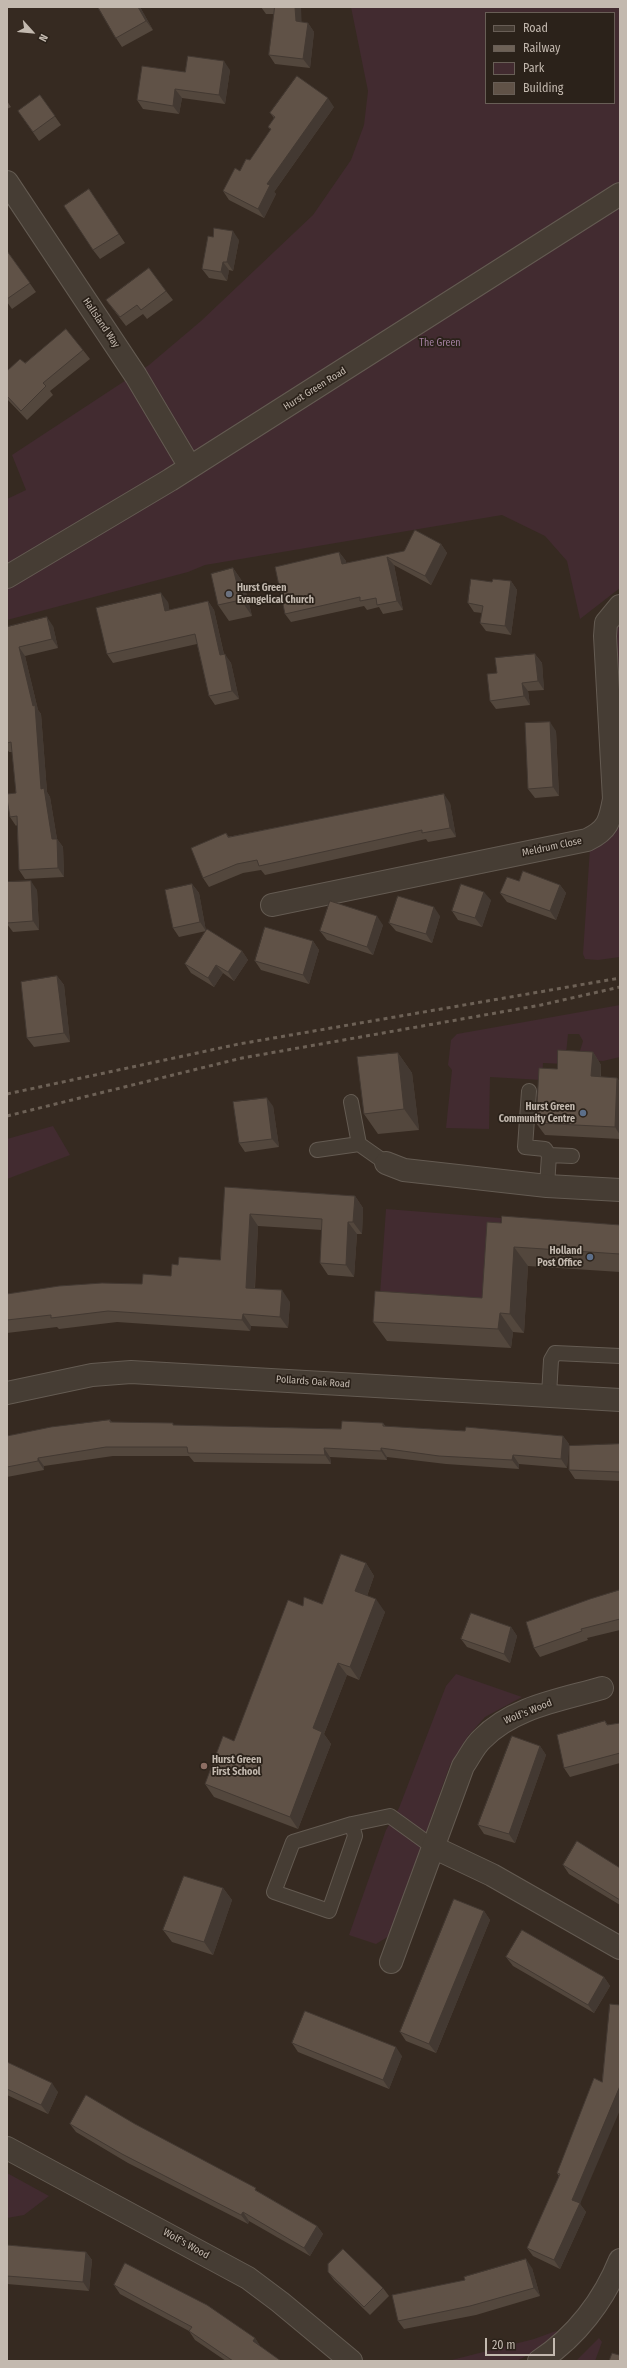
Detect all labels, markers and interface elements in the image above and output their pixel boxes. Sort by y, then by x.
north arrow [12,12,52,52]
legend [485,12,615,104]
text: Road [523,21,548,35]
text: N [36,32,50,44]
text: Railway [523,41,560,55]
text: Park [523,61,544,75]
text: Building [523,81,563,95]
street label: Hallsland Way [80,296,122,350]
park label: The Green [419,337,461,349]
street label: Hurst Green Road [281,365,349,413]
place label: Hurst Green Evangelical Church [237,582,314,606]
marker: Hurst Green Evangelical Church [224,589,234,599]
street label: Meldrum Close [521,835,583,859]
place label: Hurst Green Community Centre [499,1101,575,1124]
marker: Hurst Green Community Centre [578,1108,588,1118]
place label: Holland Post Office [537,1245,582,1268]
marker: Holland Post Office [585,1252,595,1262]
street label: Pollards Oak Road [276,1373,350,1391]
street label: Wolf's Wood [502,1697,554,1727]
place label: Hurst Green First School [212,1754,261,1778]
marker: Hurst Green First School [199,1761,209,1771]
street label: Wolf's Wood [161,2226,211,2262]
scale bar [487,2330,557,2356]
text: 20 m [492,2338,516,2352]

